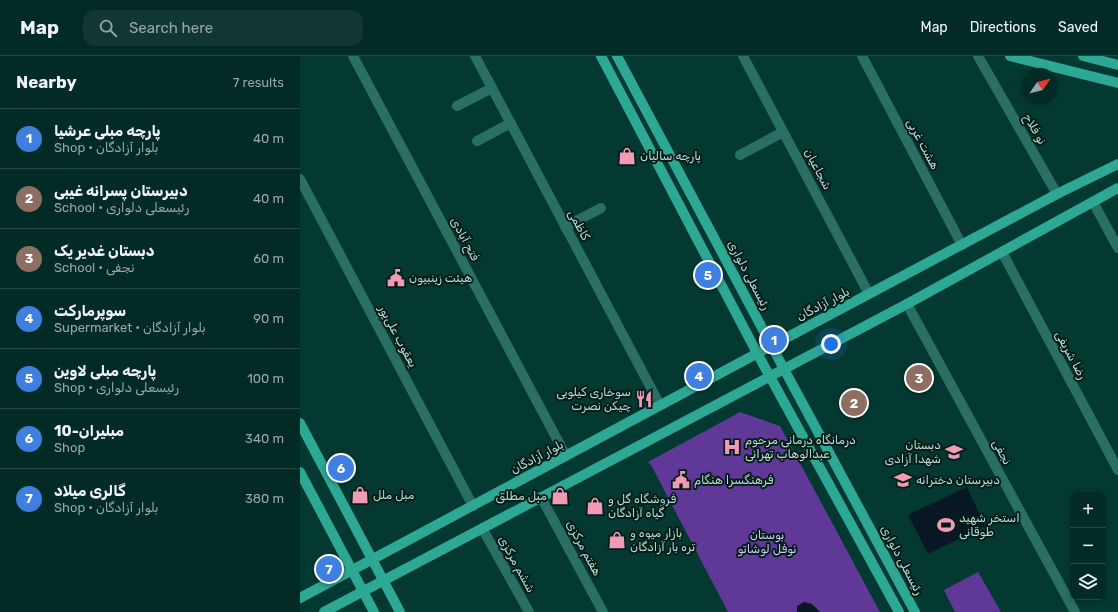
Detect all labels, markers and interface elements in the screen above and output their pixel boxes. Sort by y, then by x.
search box [83,10,363,46]
text: Map [20,16,59,39]
icon: search [97,17,119,39]
text: Search here [129,19,213,37]
text: Map [921,19,948,36]
text: Directions [970,19,1036,36]
text: Saved [1058,19,1098,36]
north arrow [1022,68,1058,104]
text: Nearby [16,72,77,92]
text: 7 results [233,75,284,90]
street label: نو فلاح [1019,111,1049,148]
street label: هشت غربی [903,116,942,172]
text: پارچه مبلی عرشیا [54,122,160,140]
text: 1 [26,131,32,146]
text: 40 m [253,131,284,146]
text: Shop · بلوار آزادگان [54,140,159,155]
shop icon: پارچه سالیان [617,146,637,166]
street label: شجاعیان [801,146,835,192]
place label: پارچه سالیان [640,149,701,164]
text: دبیرستان پسرانه غیبی [54,182,188,200]
text: 2 [25,191,33,206]
text: 40 m [253,191,284,206]
text: School · رئیسعلی دلواری [54,200,189,215]
street label: کاظمی [564,207,593,244]
street label: فتح آبادی [446,215,482,264]
street label: رئیسعلی دلواری [724,238,773,313]
text: دبستان غدیر یک [54,242,154,260]
text: 3 [25,251,33,266]
text: 60 m [253,251,284,266]
text: School · نجفی [54,260,135,275]
pin: 5 [695,260,721,290]
public building icon: هیئت زینبیون [386,268,406,288]
place label: هیئت زینبیون [409,271,472,286]
street label: بلوار آزادگان [794,284,852,325]
text: سوپرمارکت [54,302,126,320]
street label: یعقوب علی‌پور [374,302,420,370]
text: 4 [25,311,33,326]
text: 90 m [253,311,284,326]
text: Supermarket · بلوار آزادگان [54,320,206,335]
pin: 1 [761,325,787,355]
street label: رضا شریفی [1051,328,1090,382]
your location [821,334,841,354]
pin: 4 [686,361,712,391]
text: پارچه مبلی لاوین [54,362,156,380]
pin: 3 [906,363,932,393]
text: 5 [25,371,33,386]
text: 100 m [247,371,284,386]
text: Shop · رئیسعلی دلواری [54,380,179,395]
place label: سوخاری کیلویی چیکن نصرت [556,385,631,414]
pin: 2 [841,388,867,418]
restaurant icon: سوخاری کیلویی چیکن نصرت [634,389,654,409]
text: مبلیران-10 [54,422,124,440]
text: 6 [25,431,33,446]
text: 340 m [245,431,284,446]
place label: درمانگاه درمانی مرحوم عبدالوهاب تهرانی [745,433,856,462]
street label: بلوار آزادگان [508,437,566,478]
hospital icon: درمانگاه درمانی مرحوم عبدالوهاب تهرانی [722,437,742,457]
street label: نجفی [989,437,1015,467]
place label: دبستان شهدا آزادی [884,438,941,467]
text: Shop [54,440,85,455]
school or university icon: دبستان شهدا آزادی [944,442,964,462]
pin: 6 [328,453,354,483]
public building icon: فرهنگسرا هنگام [671,470,691,490]
school or university icon: دبیرستان دخترانه [893,470,913,490]
place label: فرهنگسرا هنگام [694,473,774,489]
place label: دبیرستان دخترانه [916,473,1000,488]
text: گالری میلاد [54,482,126,500]
shop icon: مبل ملل [350,485,370,505]
shop icon: مبل مطلق [550,486,570,506]
place label: مبل ملل [373,488,415,502]
place label: مبل مطلق [496,489,547,504]
text: 7 [25,491,33,506]
text: 380 m [245,491,284,506]
place label: فروشگاه گل و گیاه آزادگان [608,492,676,521]
map controls [1070,492,1106,600]
button: + [1070,492,1106,528]
shop icon: فروشگاه گل و گیاه آزادگان [585,496,605,516]
text: Shop · بلوار آزادگان [54,500,159,515]
place label: استخر شهید طوقانی [959,511,1020,540]
sports icon: استخر شهید طوقانی [936,515,956,535]
street label: هفتم مرکزی [563,518,604,579]
street label: رئیسعلی دلواری [877,523,926,598]
place label: بازار میوه و تره بار آزادگان [630,526,695,555]
park label: بوستان نوفل لوشاتو [738,528,796,557]
button: − [1070,528,1106,564]
shop icon: بازار میوه و تره بار آزادگان [607,530,627,550]
street label: ششم مرکزی [495,533,538,595]
pin: 7 [316,554,342,584]
button: layers [1070,564,1106,600]

